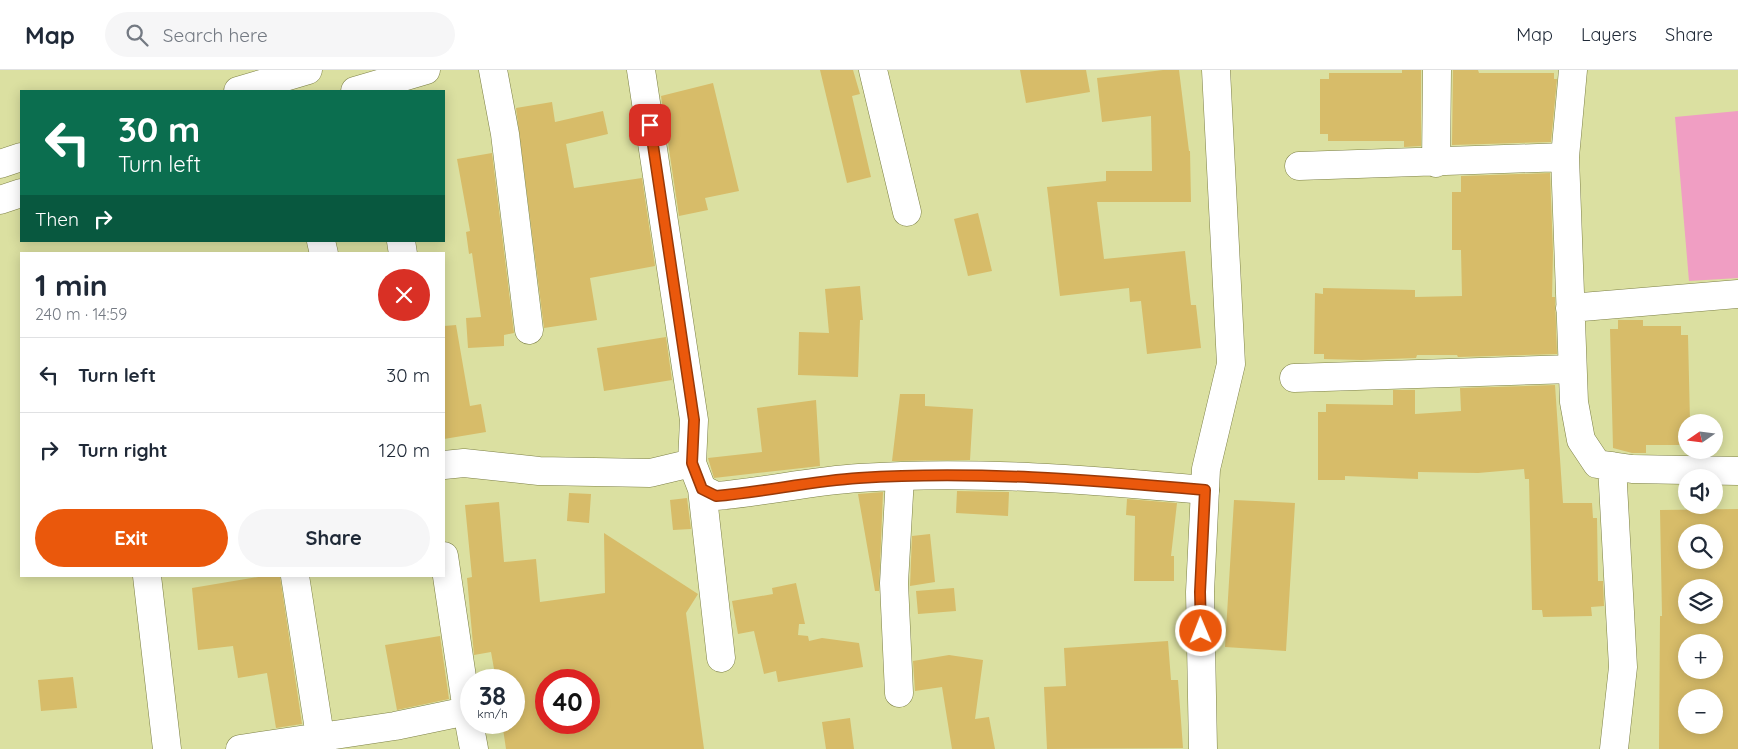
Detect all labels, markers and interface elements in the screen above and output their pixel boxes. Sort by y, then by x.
search box [105,12,455,57]
text: Map [25,20,75,50]
icon: search [123,21,151,49]
text: Search here [163,23,268,47]
text: Map [1516,23,1553,46]
text: Layers [1581,23,1637,46]
text: Share [1665,23,1713,46]
pin [629,104,671,146]
text: 30 m [118,107,200,151]
icon: left [35,110,100,175]
icon: arrive [636,111,664,139]
text: Turn left [118,150,201,178]
icon: right [89,205,117,233]
text: Then [35,207,79,231]
text: 1 min [35,266,108,304]
button: close [378,269,430,321]
text: 240 m · 14:59 [35,304,127,324]
icon: left [35,361,63,389]
text: Turn left [78,363,156,387]
text: 30 m [386,363,430,387]
north arrow [1678,414,1722,459]
map controls [1678,414,1723,734]
icon: right [35,436,63,464]
text: Turn right [78,438,167,462]
text: 120 m [379,438,430,462]
button: sound [1678,469,1723,514]
button: Exit [35,509,228,567]
button: Share [238,509,430,567]
button: search [1678,524,1723,569]
button: layers [1678,579,1723,624]
position arrow [1174,604,1226,656]
button: + [1678,634,1723,679]
speed limit sign: 40 [535,669,600,734]
text: 38 [479,680,506,711]
button: − [1678,689,1723,734]
text: km/h [477,706,508,721]

